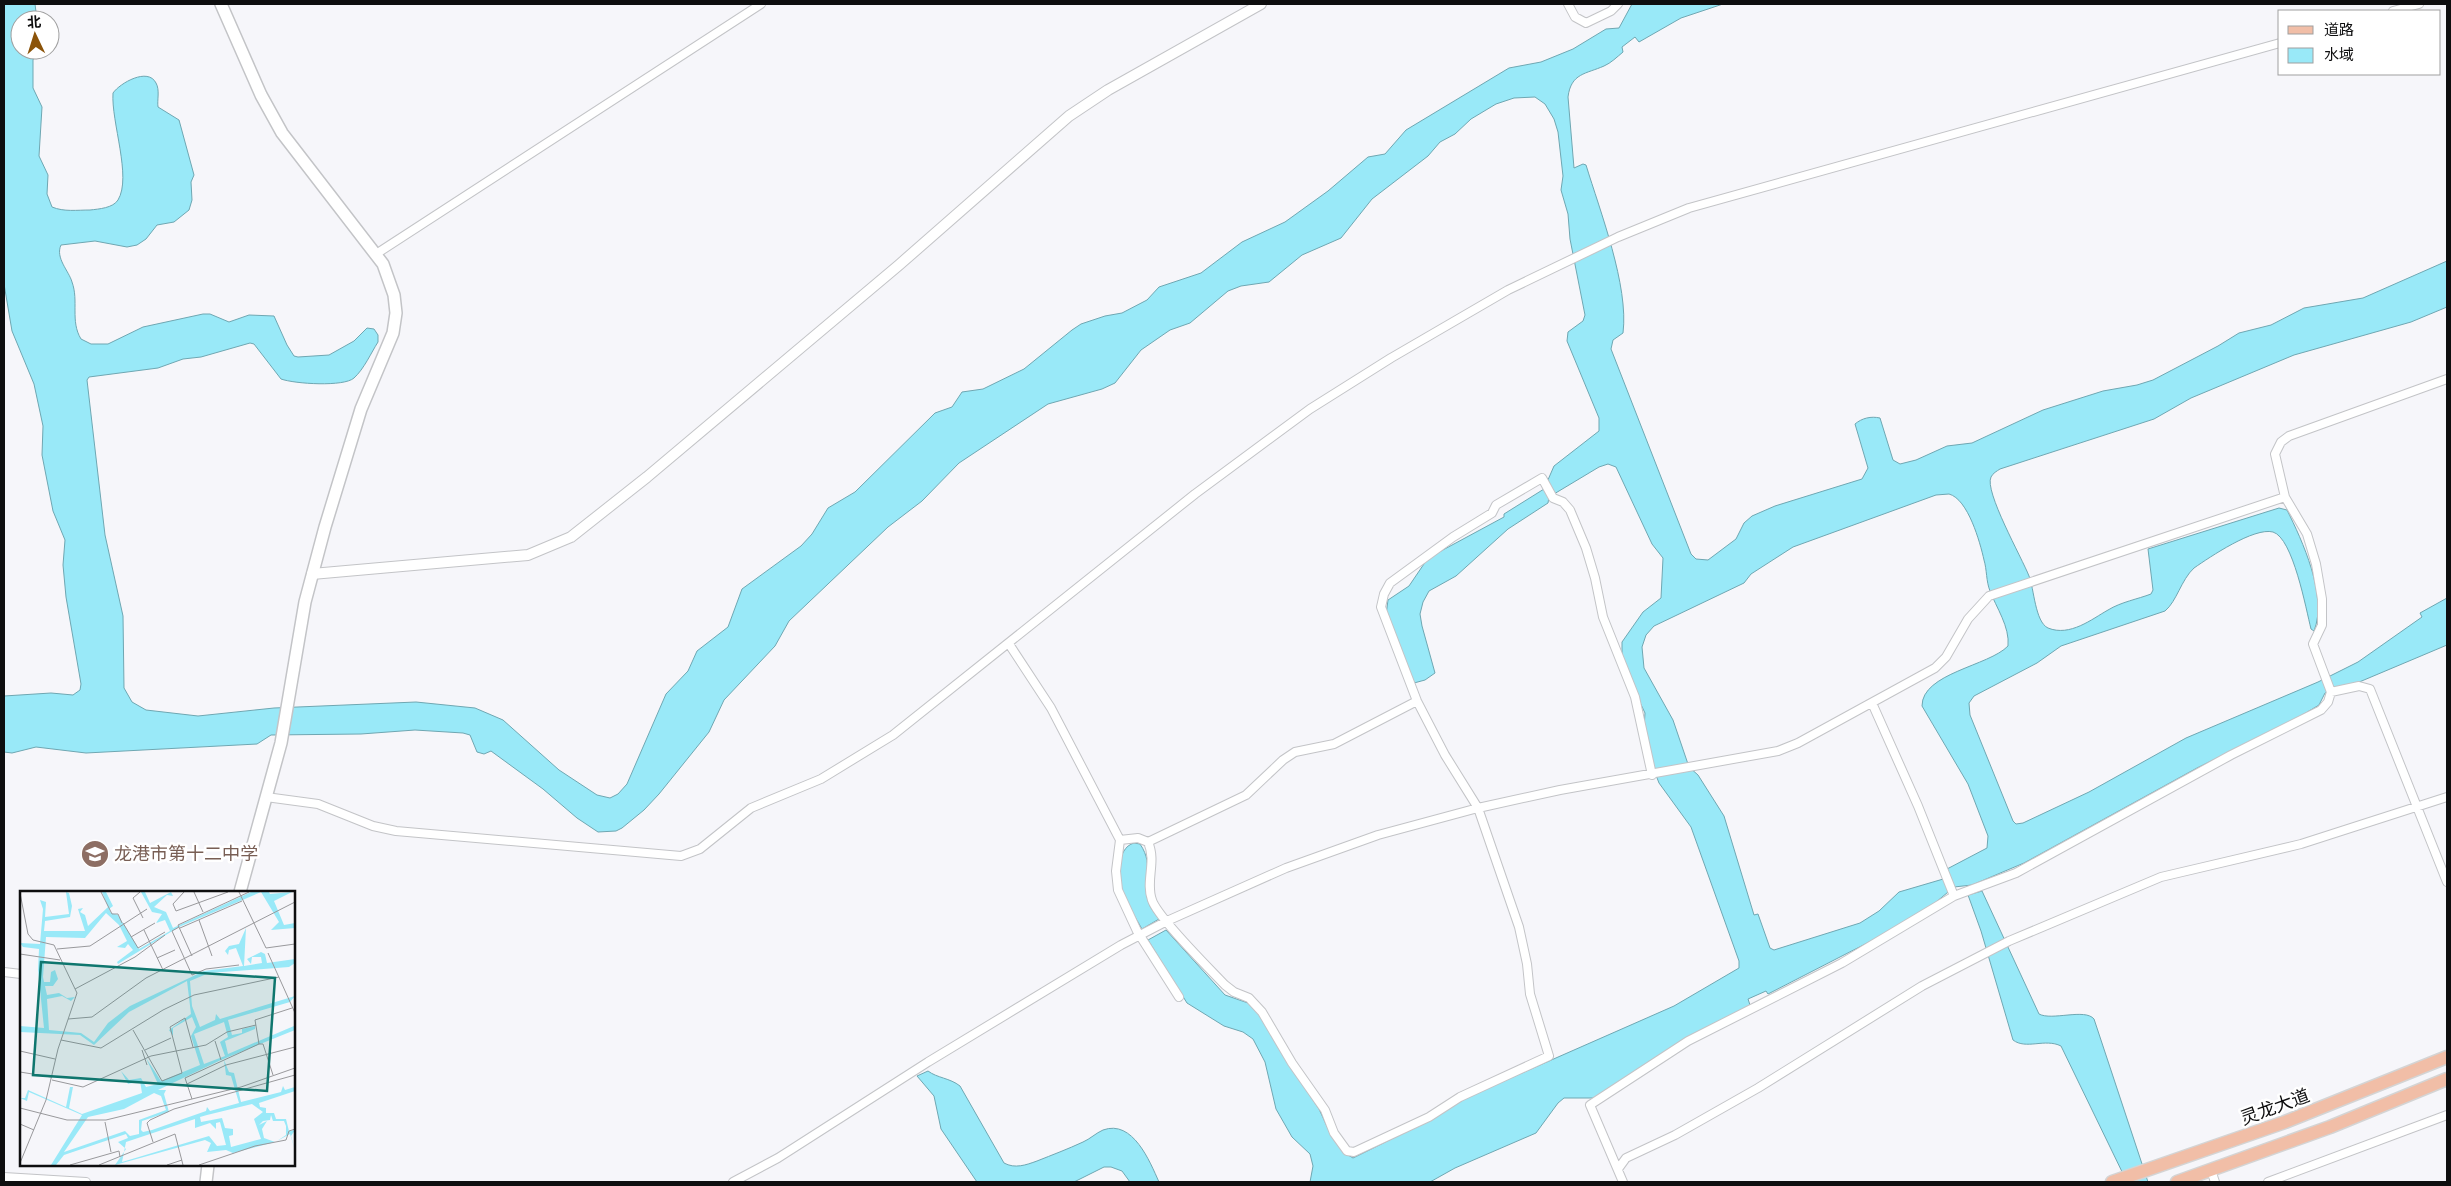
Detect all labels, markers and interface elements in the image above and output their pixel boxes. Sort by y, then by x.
north arrow [10,10,60,60]
legend [2278,10,2441,75]
text: 北 [26,13,42,31]
text: 道路 [2324,20,2354,40]
text: 水域 [2324,45,2354,65]
school or university icon: 龙港市第十二中学 [80,839,110,869]
place label: 龙港市第十二中学 [114,842,258,866]
inset map [20,891,295,1166]
street label: 灵龙大道 [2237,1083,2313,1131]

